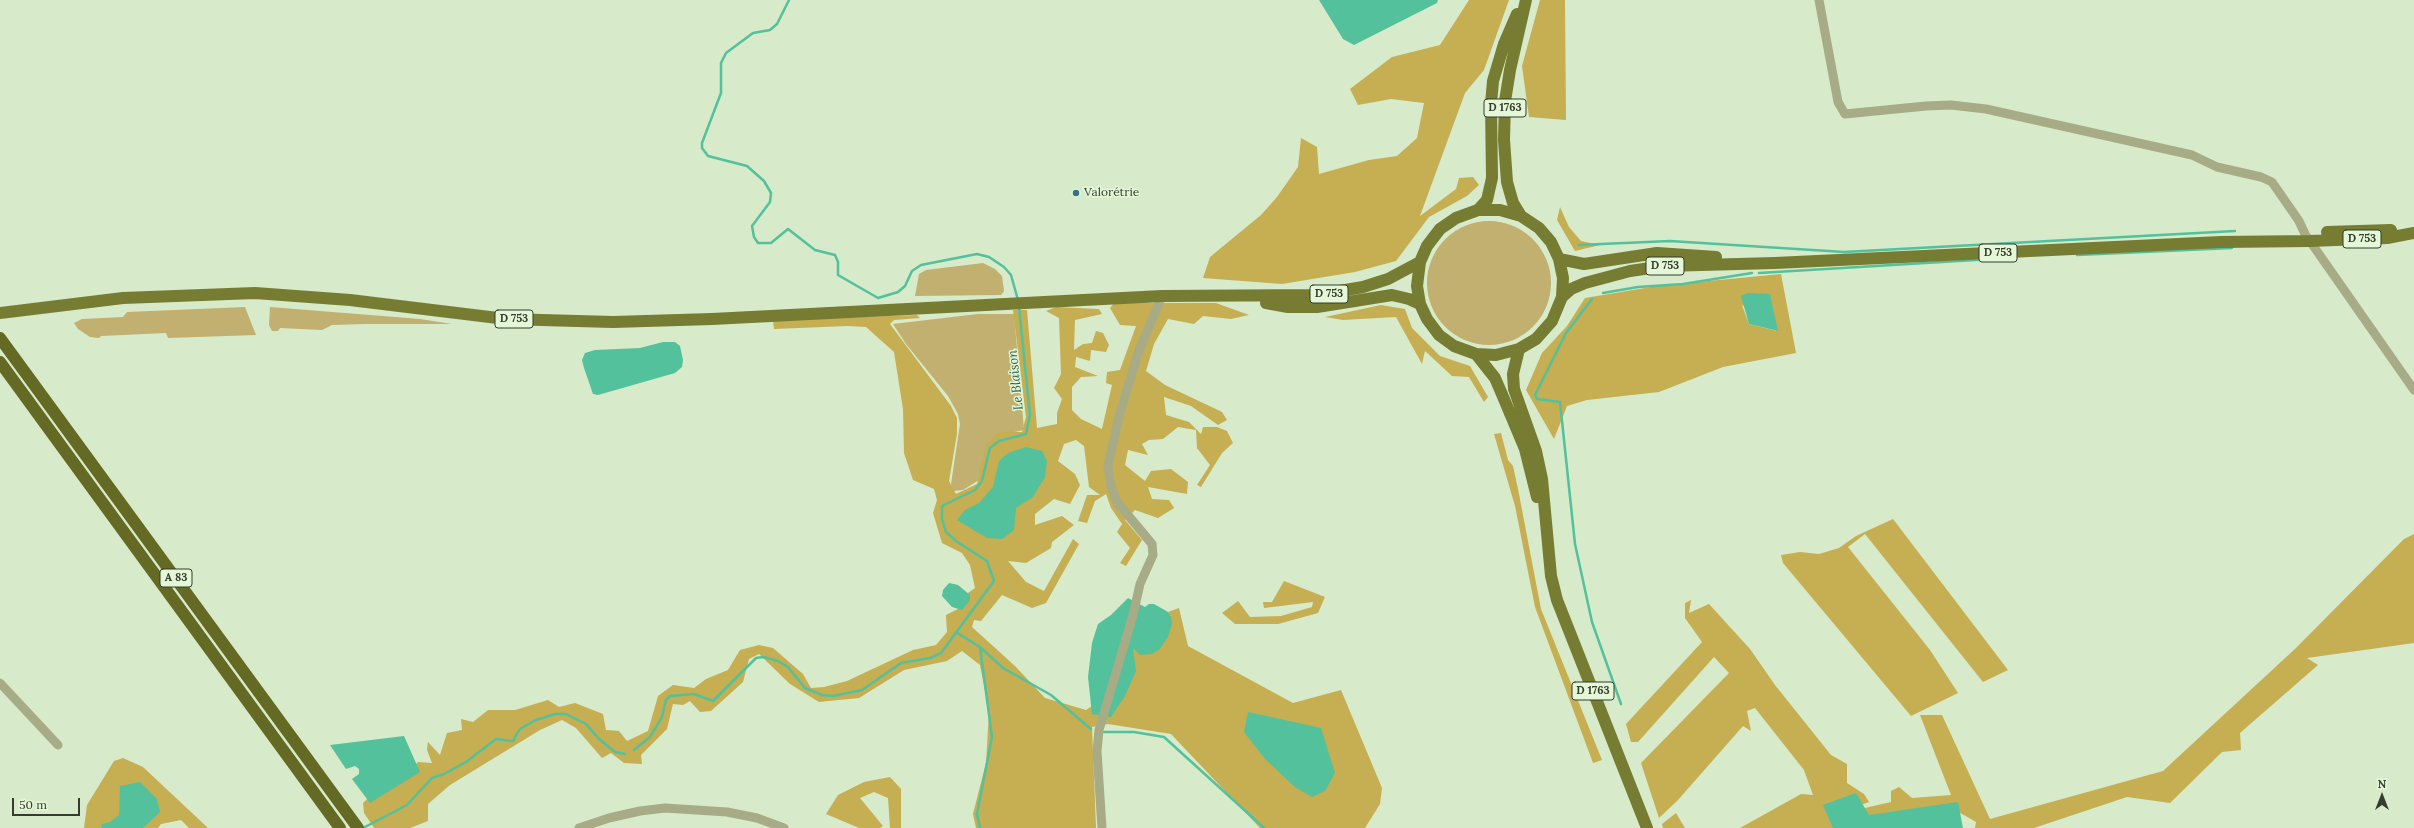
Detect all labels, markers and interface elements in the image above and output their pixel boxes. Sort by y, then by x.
road number: D 1763 [1484,99,1526,117]
place label: Valorétrie [1084,186,1139,200]
marker: Valorétrie [1071,188,1081,198]
road number: D 753 [2343,230,2381,248]
road number: D 753 [1979,244,2017,262]
road number: D 753 [1646,257,1684,275]
road number: D 753 [1310,285,1348,303]
road number: D 753 [495,310,533,328]
water label: Le Blaison [1005,349,1027,411]
road number: A 83 [160,569,192,587]
road number: D 1763 [1572,682,1614,700]
north arrow [2362,776,2402,816]
text: N [2378,777,2386,791]
scale bar [14,790,82,816]
text: 50 m [19,797,47,812]

